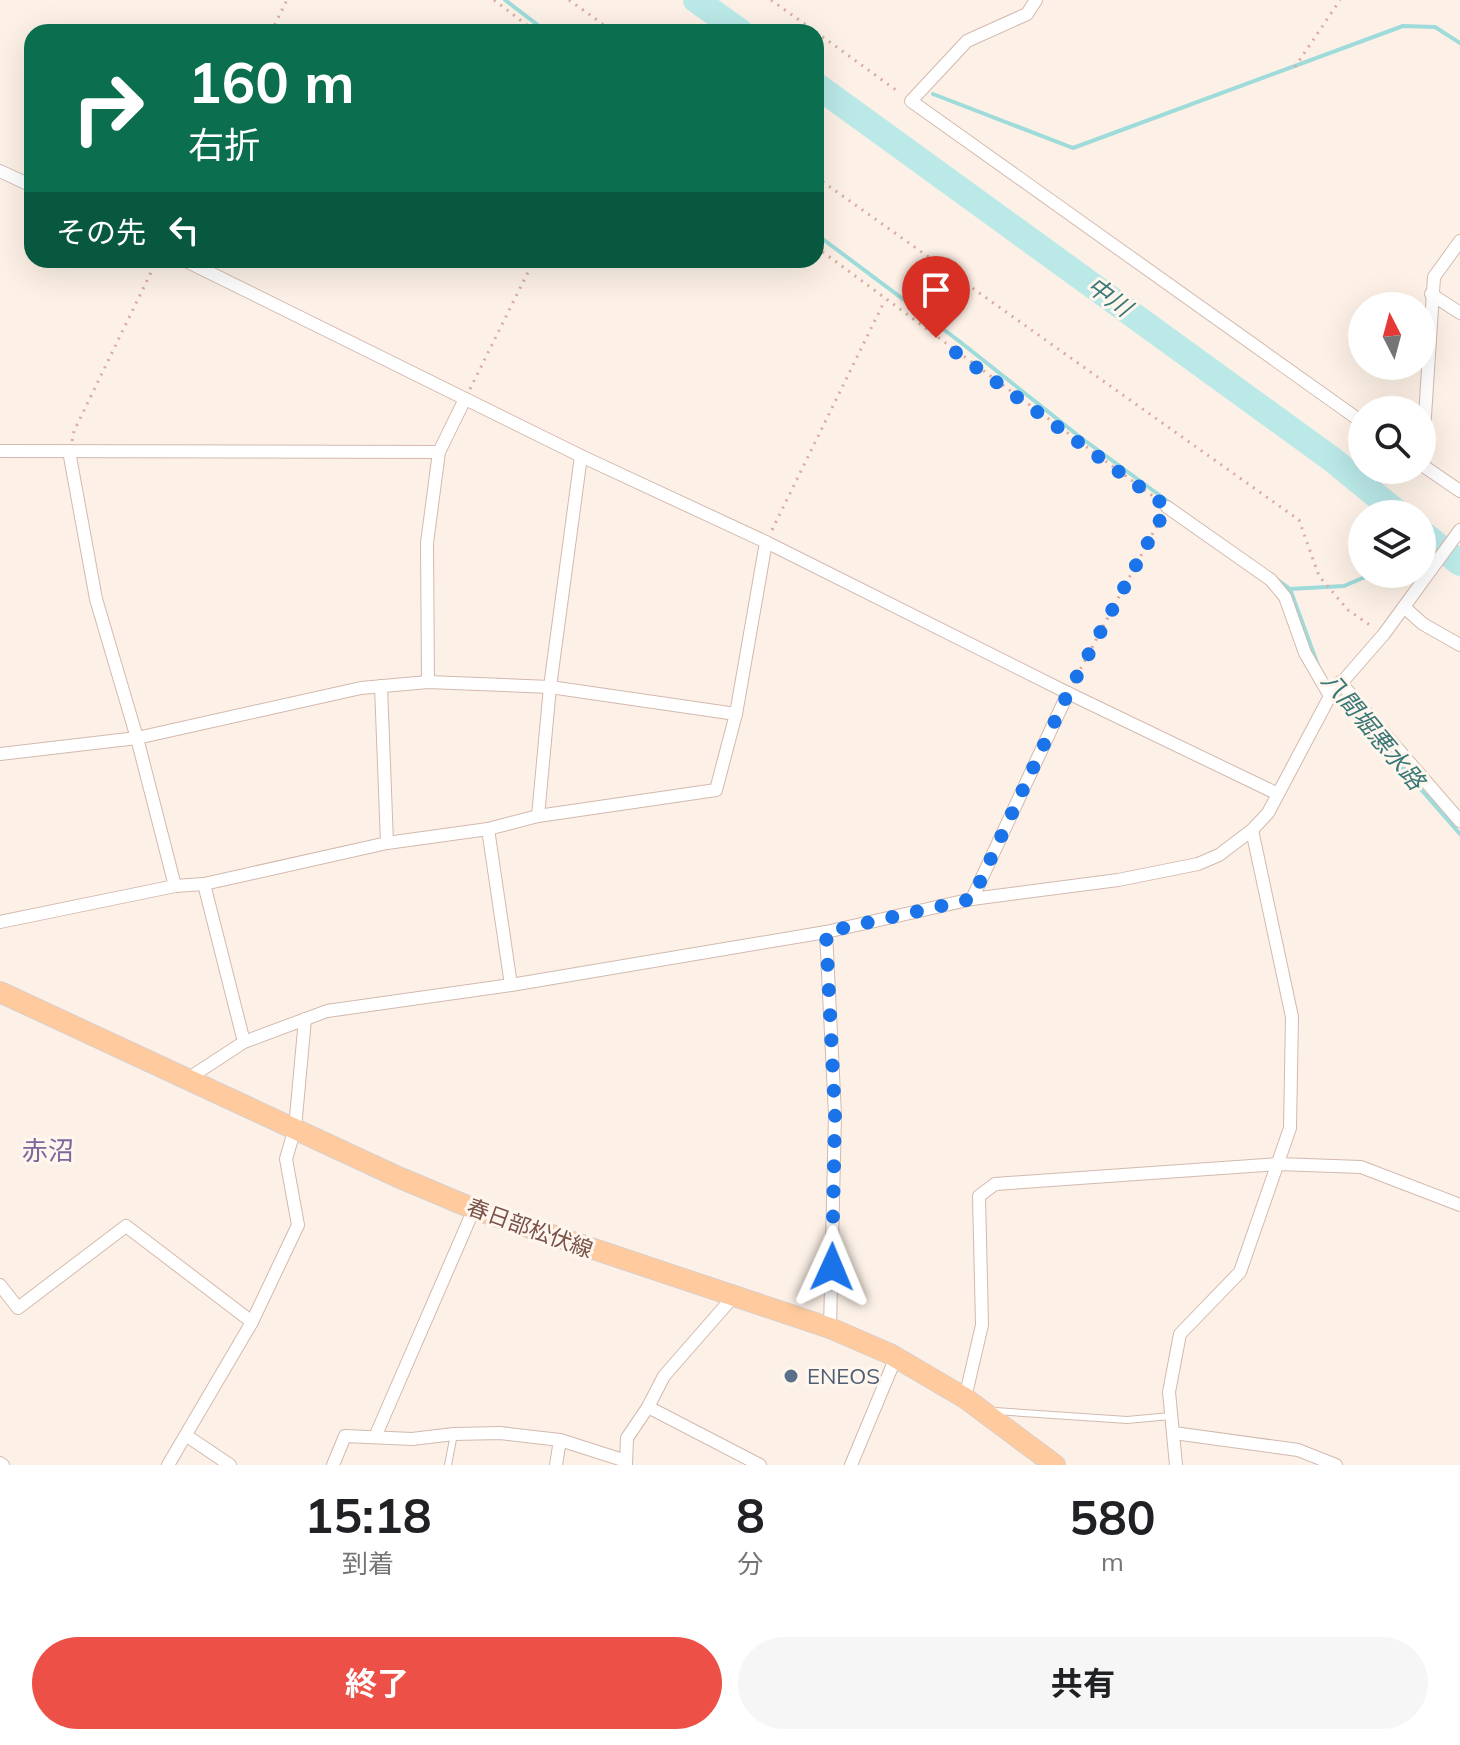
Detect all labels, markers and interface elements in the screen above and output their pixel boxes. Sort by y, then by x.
text: 160 m [188,47,355,117]
icon: right [56,56,160,160]
text: 右折 [188,122,260,167]
icon: left [162,208,206,252]
text: その先 [56,213,146,251]
pin [902,256,970,338]
icon: arrive [914,268,958,312]
water label: 中川 [1081,270,1140,324]
north arrow [1348,292,1436,380]
map controls [1348,292,1436,588]
button: search [1348,396,1436,484]
button: layers [1348,500,1436,588]
water label: 八間堀悪水路 [1316,666,1433,797]
district label: 赤沼 [22,1134,74,1167]
street label: 春日部松伏線 [463,1192,597,1264]
position arrow [790,1225,874,1309]
place label: ENEOS [807,1362,880,1390]
marker: ENEOS [782,1367,800,1385]
text: 15:18 [304,1485,432,1545]
text: 8 [736,1485,765,1545]
text: 580 [1069,1487,1156,1547]
text: m [1101,1545,1124,1578]
text: 到着 [342,1547,394,1580]
text: 分 [737,1547,763,1580]
button: 終了 [32,1637,722,1729]
button: 共有 [738,1637,1428,1729]

